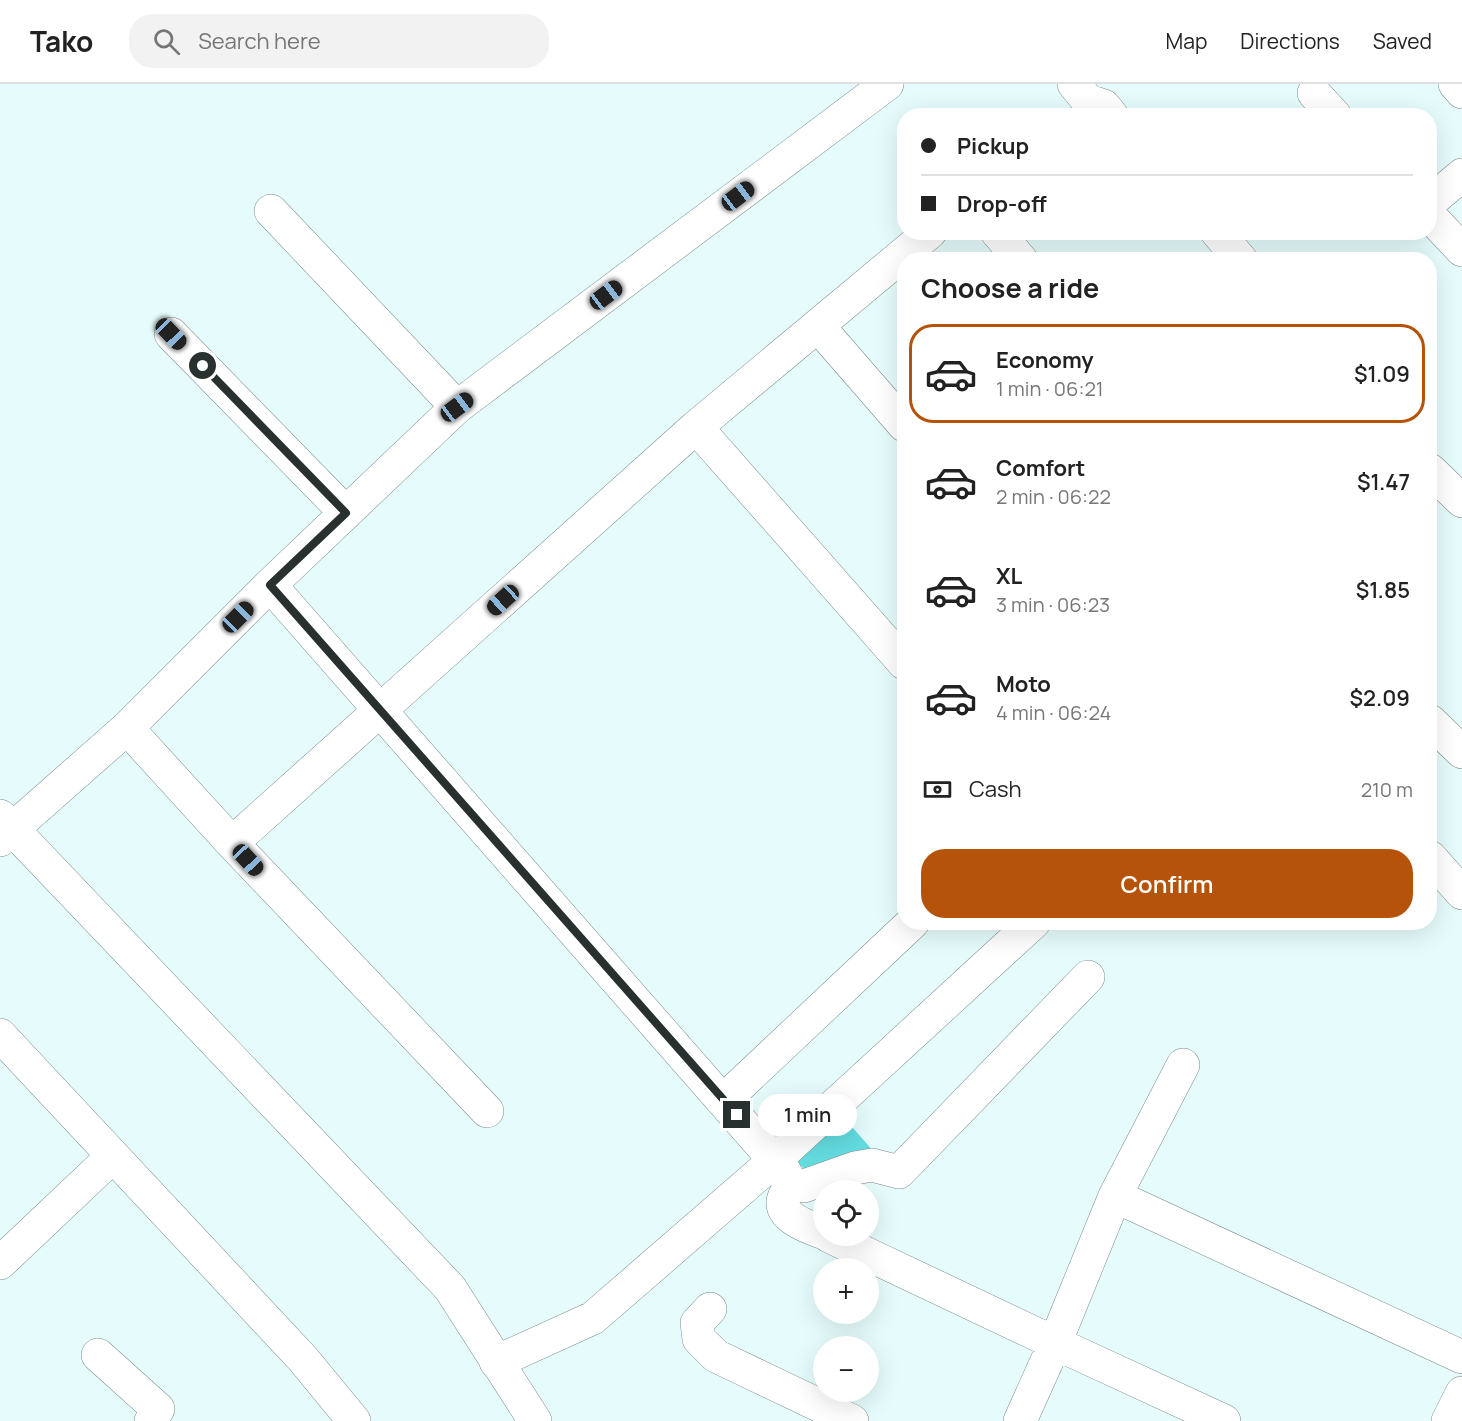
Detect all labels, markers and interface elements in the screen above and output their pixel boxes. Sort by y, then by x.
search box [129,14,549,68]
text: Tako [30,22,93,60]
icon: search [150,25,183,58]
text: Search here [198,26,321,56]
text: Map [1166,27,1207,55]
text: Directions [1240,27,1340,55]
text: Saved [1373,27,1432,55]
text: Pickup [957,131,1029,161]
car [718,178,758,214]
text: Drop-off [957,189,1047,219]
text: Choose a ride [921,269,1099,306]
car [586,277,626,313]
car [152,315,190,353]
text: Economy [996,345,1094,375]
icon: car [924,347,978,401]
route start [189,352,216,379]
text: $1.09 [1354,359,1410,389]
text: 1 min · 06:21 [996,375,1104,402]
car [437,389,477,425]
text: Comfort [996,453,1085,483]
icon: car [924,455,978,509]
text: $1.47 [1357,467,1410,497]
text: 2 min · 06:22 [996,483,1111,510]
text: XL [996,561,1022,591]
icon: car [924,563,978,617]
text: $1.85 [1356,575,1410,605]
car [484,581,522,619]
text: 3 min · 06:23 [996,591,1110,618]
car [219,598,257,636]
text: Moto [996,669,1051,699]
icon: car [924,671,978,725]
text: $2.09 [1349,683,1410,713]
text: 4 min · 06:24 [996,699,1111,726]
icon: cash [921,773,954,806]
text: Cash [969,774,1022,804]
text: 210 m [1361,776,1413,803]
car [229,841,267,879]
button: Confirm [921,849,1413,918]
callout: 1 min [758,1094,857,1136]
route end [723,1101,750,1128]
text: 1 min [784,1101,831,1128]
map controls [813,1180,879,1402]
button: locate [813,1180,879,1246]
button: + [813,1258,879,1324]
button: − [813,1336,879,1402]

